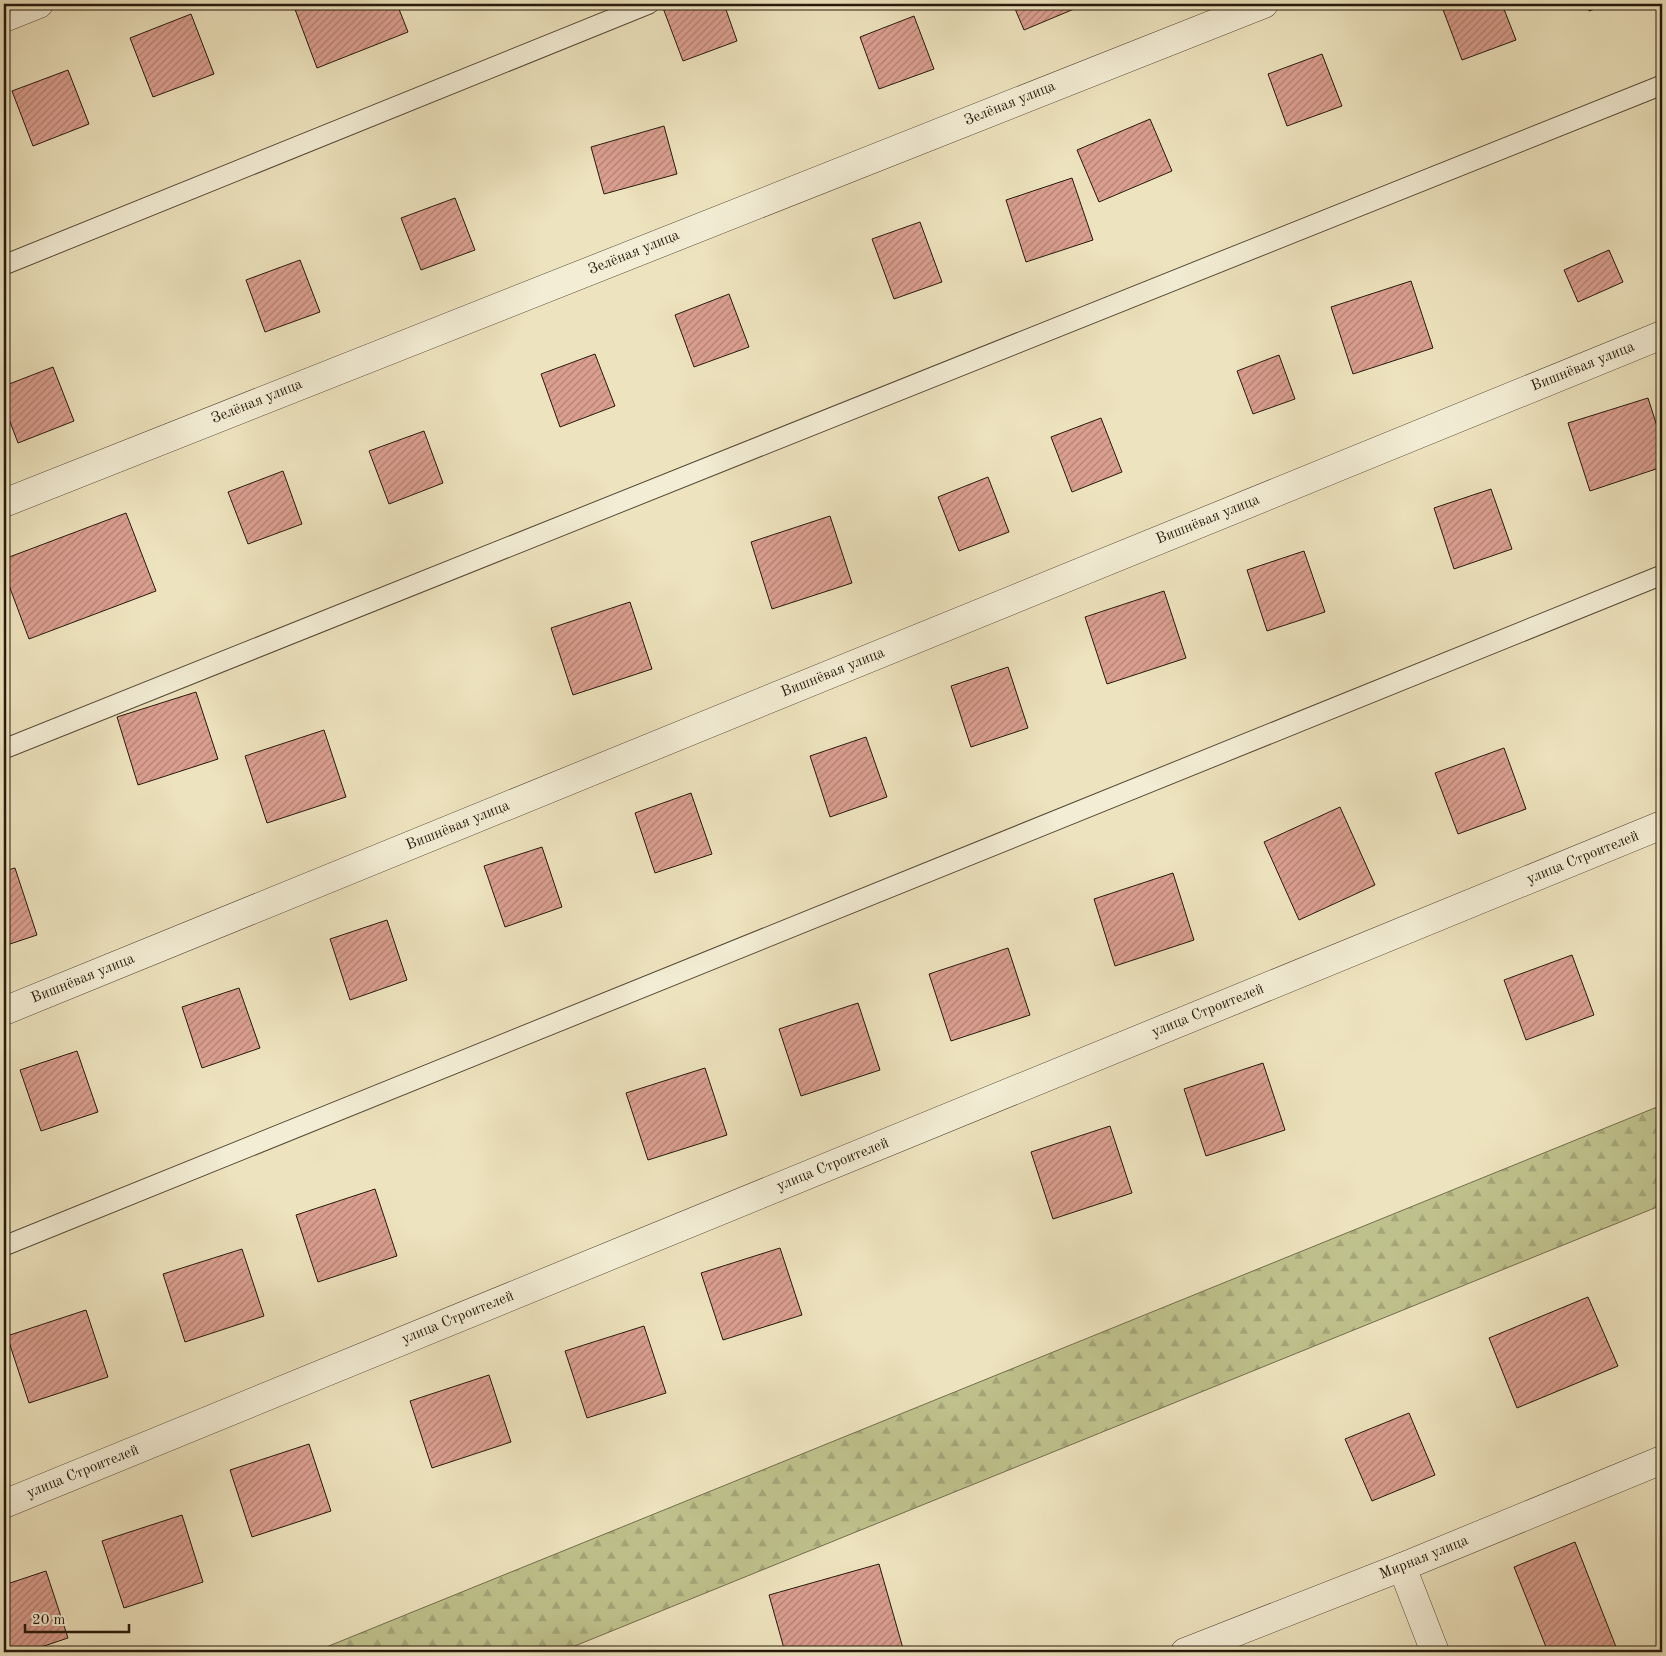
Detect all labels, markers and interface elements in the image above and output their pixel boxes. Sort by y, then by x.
street label: Зелёная улица [962,79,1058,129]
street label: Зелёная улица [586,228,682,278]
street label: Вишнёвая улица [1529,339,1637,395]
street label: Зелёная улица [209,377,305,427]
street label: Вишнёвая улица [1154,492,1262,548]
street label: Вишнёвая улица [779,645,887,701]
street label: Вишнёвая улица [404,798,512,854]
street label: улица Строителей [1525,829,1641,887]
street label: Вишнёвая улица [29,951,137,1007]
street label: улица Строителей [1150,982,1266,1040]
street label: улица Строителей [775,1136,891,1194]
street label: улица Строителей [400,1289,516,1347]
street label: улица Строителей [25,1443,141,1501]
street label: Мирная улица [1377,1533,1471,1583]
scale bar [25,1601,129,1633]
text: 20 m [32,1613,66,1628]

